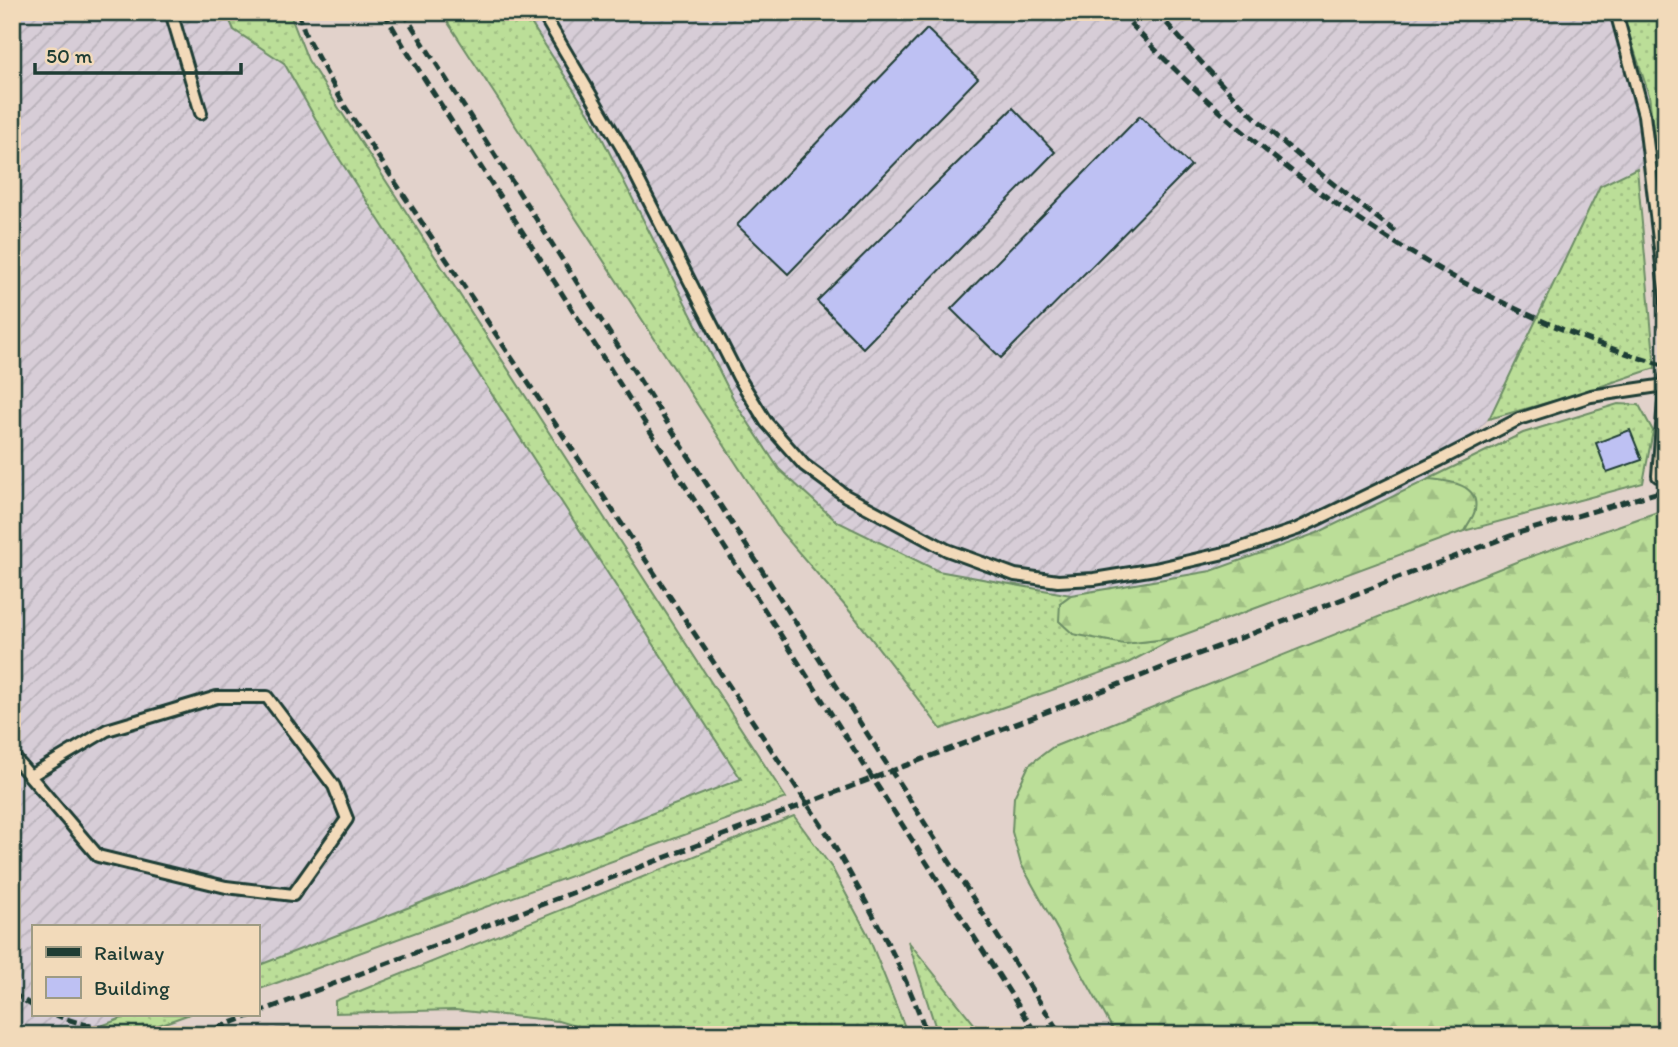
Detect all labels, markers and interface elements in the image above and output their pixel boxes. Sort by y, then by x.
scale bar [35,32,242,76]
text: 50 m [46,43,93,68]
legend [32,925,259,1016]
text: Railway [94,940,164,965]
text: Building [94,975,170,1000]

